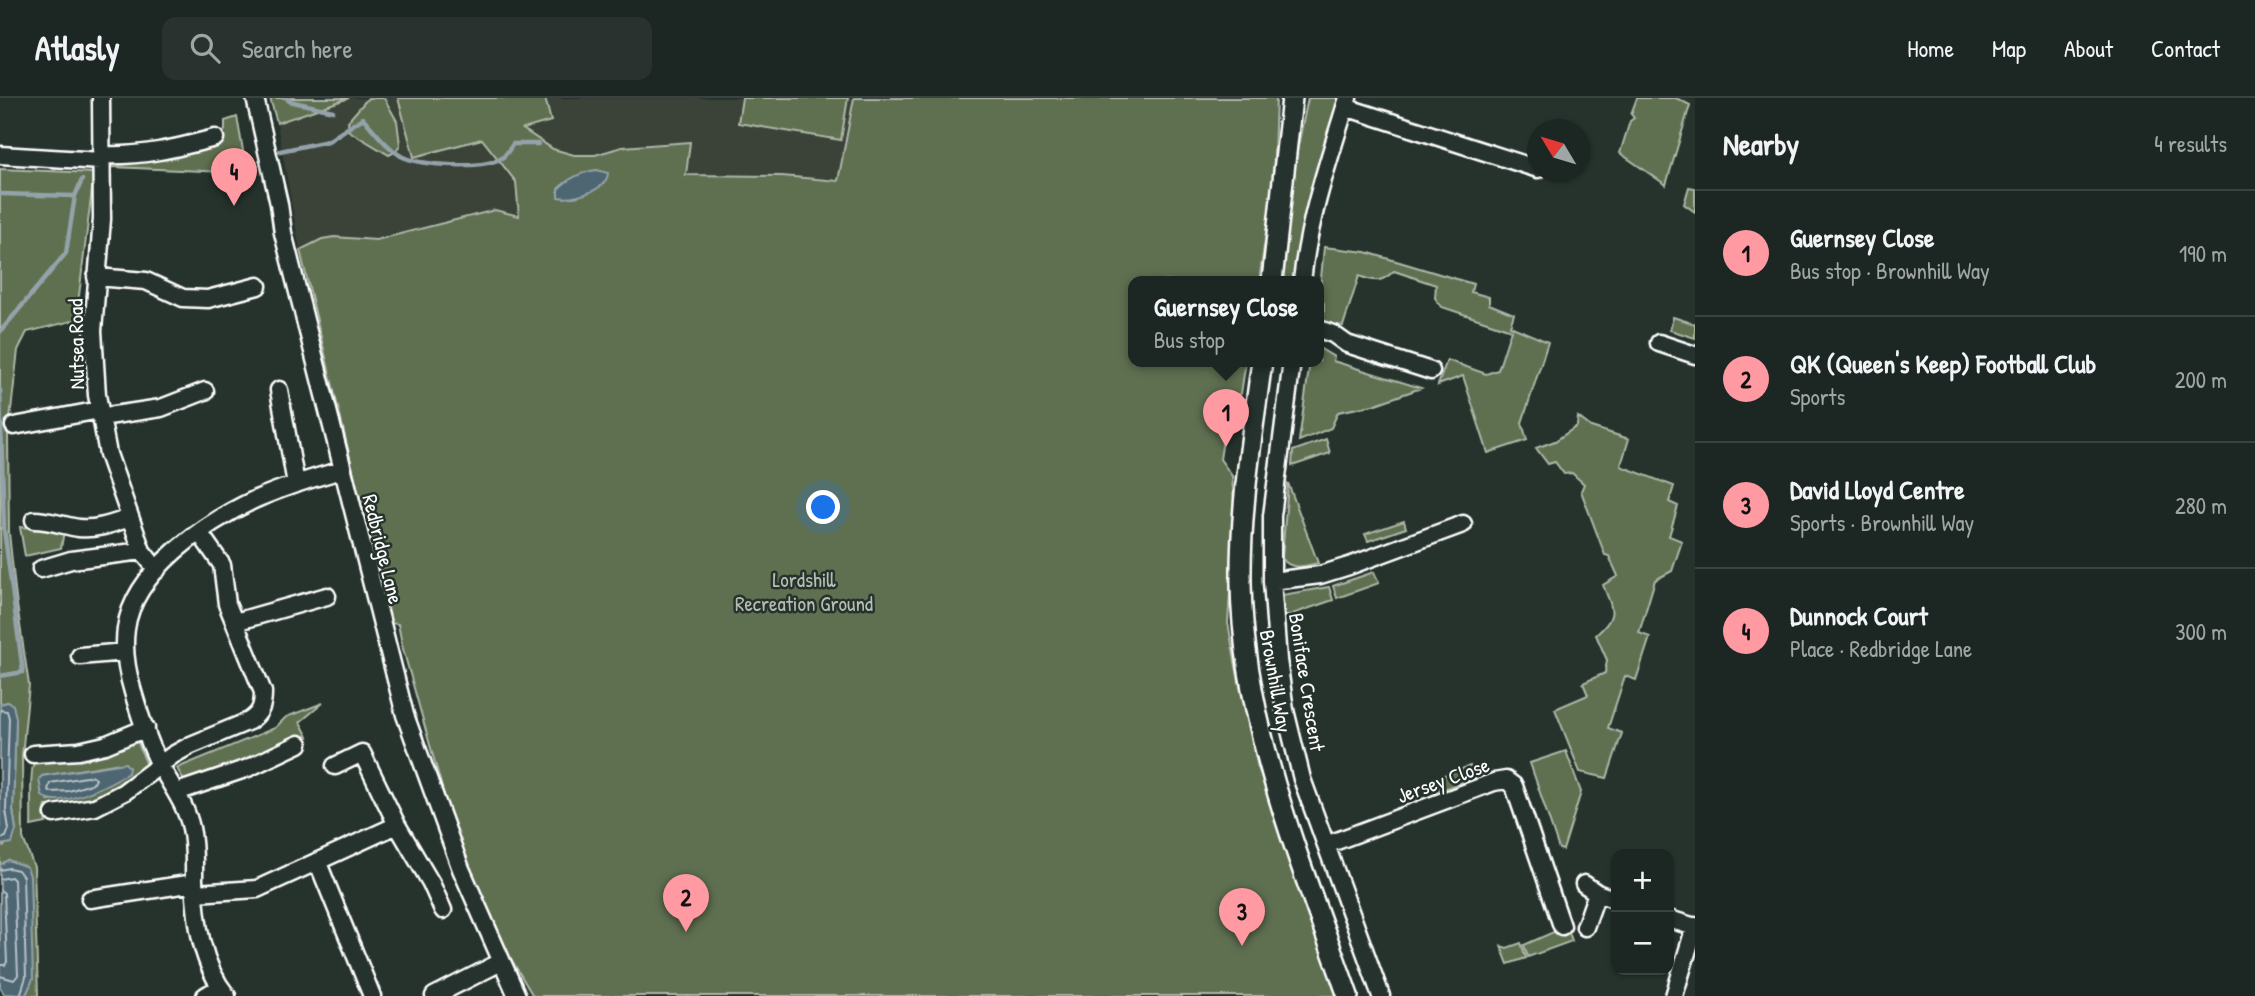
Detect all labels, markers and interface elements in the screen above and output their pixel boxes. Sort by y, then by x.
search box [162,17,652,80]
text: Atlasly [35,26,120,70]
icon: search [186,29,224,67]
text: Search here [242,31,353,66]
text: Home [1907,32,1954,64]
text: Map [1992,32,2026,64]
text: About [2064,32,2113,64]
text: Contact [2151,32,2220,64]
north arrow [1527,119,1590,182]
text: Nearby [1723,124,1799,164]
text: 4 results [2154,128,2227,159]
pin: 4 [211,148,257,206]
text: Guernsey Close [1790,220,1934,255]
text: 1 [1742,238,1750,269]
text: 190 m [2179,238,2227,269]
text: Bus stop · Brownhill Way [1790,255,1990,286]
popup [1128,276,1324,367]
text: Guernsey Close [1154,289,1298,324]
street label: Nutsea Road [61,298,91,390]
text: Bus stop [1154,324,1225,355]
text: QK (Queen's Keep) Football Club [1790,346,2096,381]
text: 2 [1741,364,1751,395]
text: 200 m [2175,364,2227,395]
text: Sports [1790,381,1845,412]
pin: 1 [1203,389,1249,447]
text: David Lloyd Centre [1790,472,1965,507]
your location [806,490,840,524]
text: 3 [1741,490,1751,521]
text: 280 m [2175,490,2227,521]
street label: Redbridge Lane [355,491,411,607]
text: Sports · Brownhill Way [1790,507,1974,538]
park label: Lordshill Recreation Ground [735,565,873,618]
text: Dunnock Court [1790,598,1928,633]
street label: Boniface Crescent [1282,611,1332,754]
text: 4 [1742,616,1750,647]
text: 300 m [2175,616,2227,647]
street label: Brownhill Way [1253,627,1299,735]
text: Place · Redbridge Lane [1790,633,1972,664]
street label: Jersey Close [1393,750,1493,810]
map controls [1611,849,1674,975]
button: + [1611,849,1674,912]
pin: 2 [663,874,709,932]
pin: 3 [1219,888,1265,946]
button: − [1611,912,1674,975]

